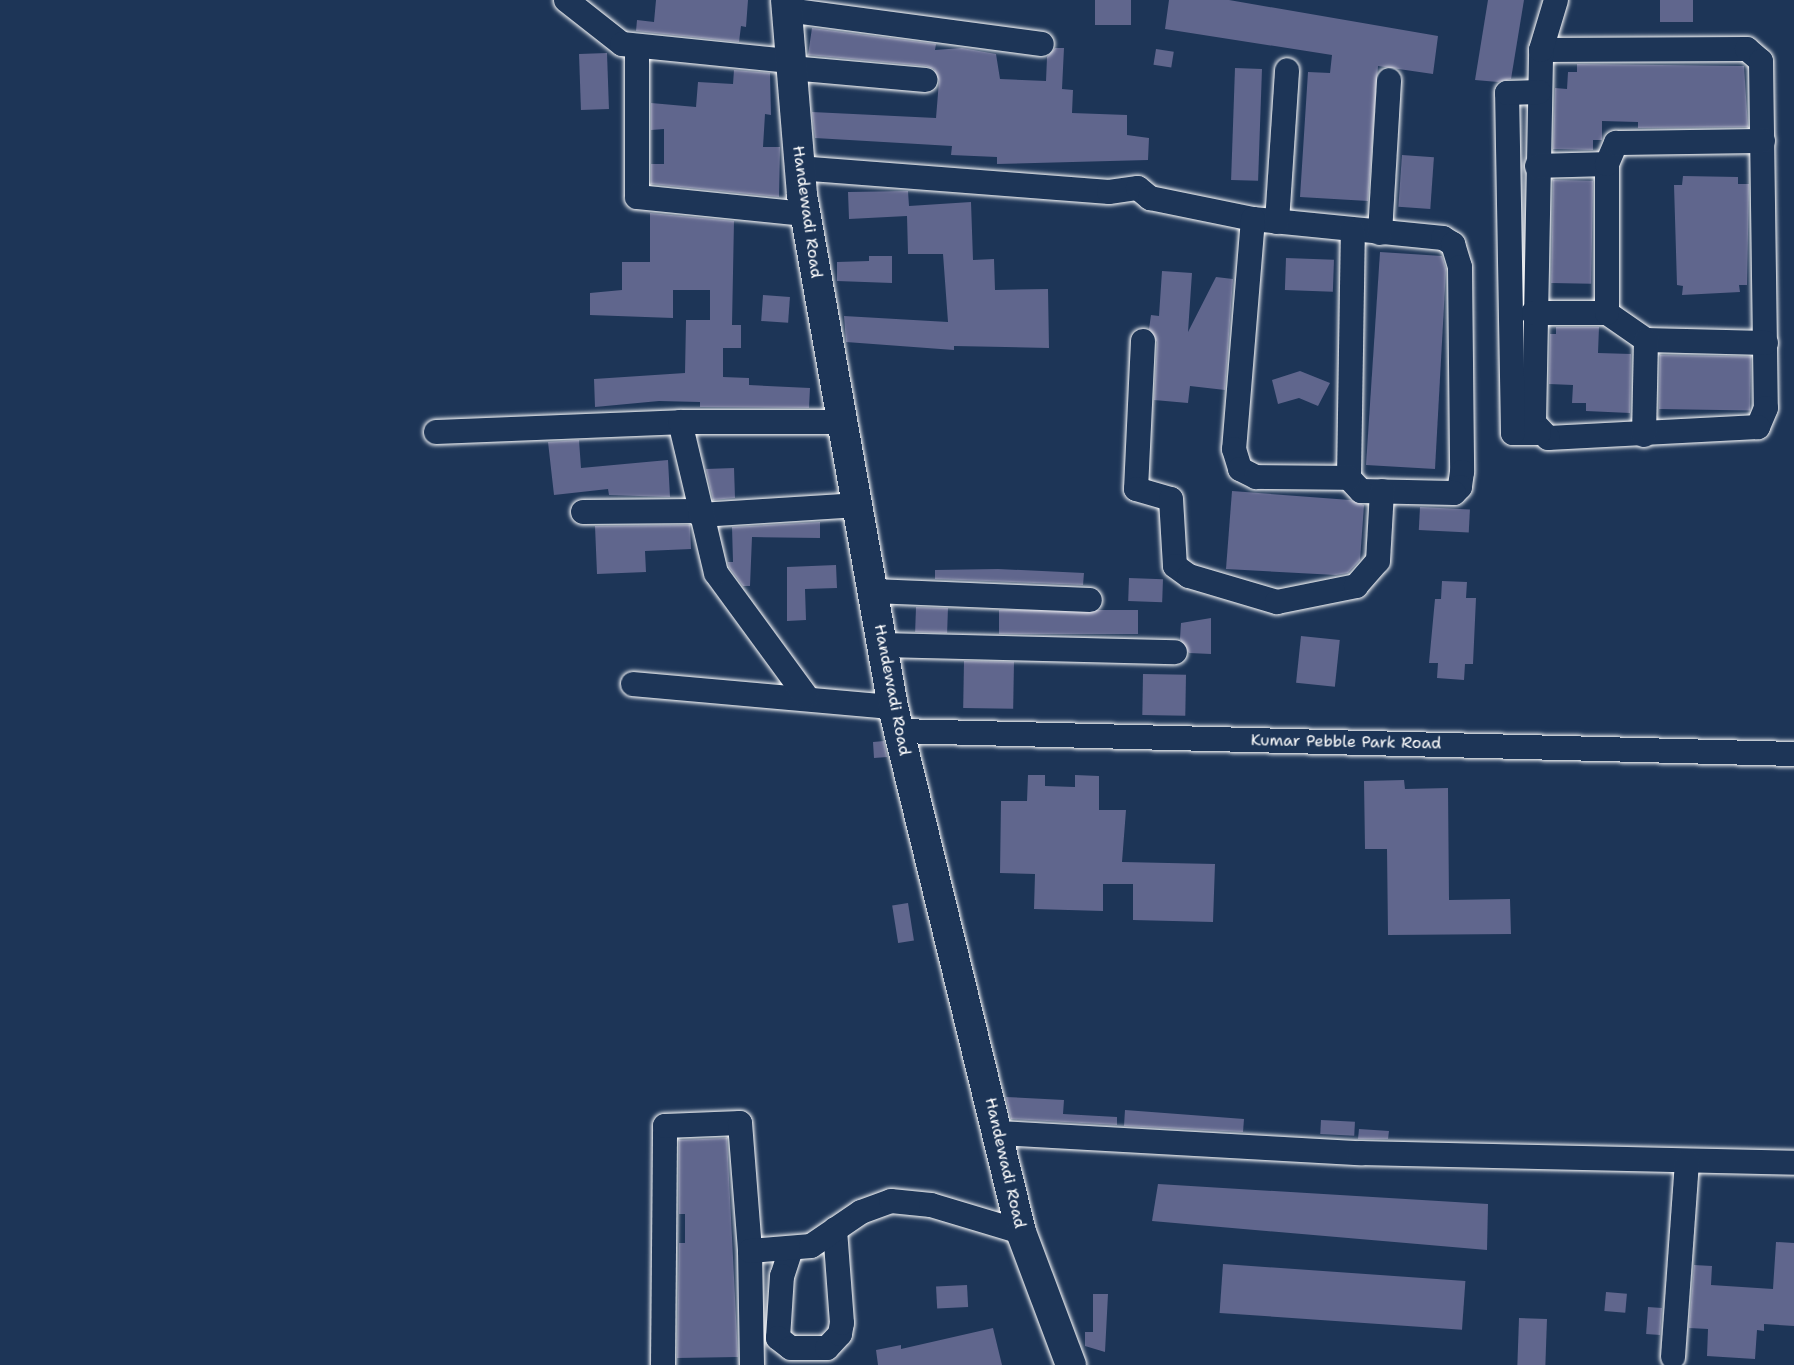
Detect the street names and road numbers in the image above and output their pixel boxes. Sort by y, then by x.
street label: Handewadi Road [788,144,826,280]
street label: Handewadi Road [870,623,914,757]
street label: Kumar Pebble Park Road [1251,731,1441,753]
street label: Handewadi Road [981,1096,1029,1230]

